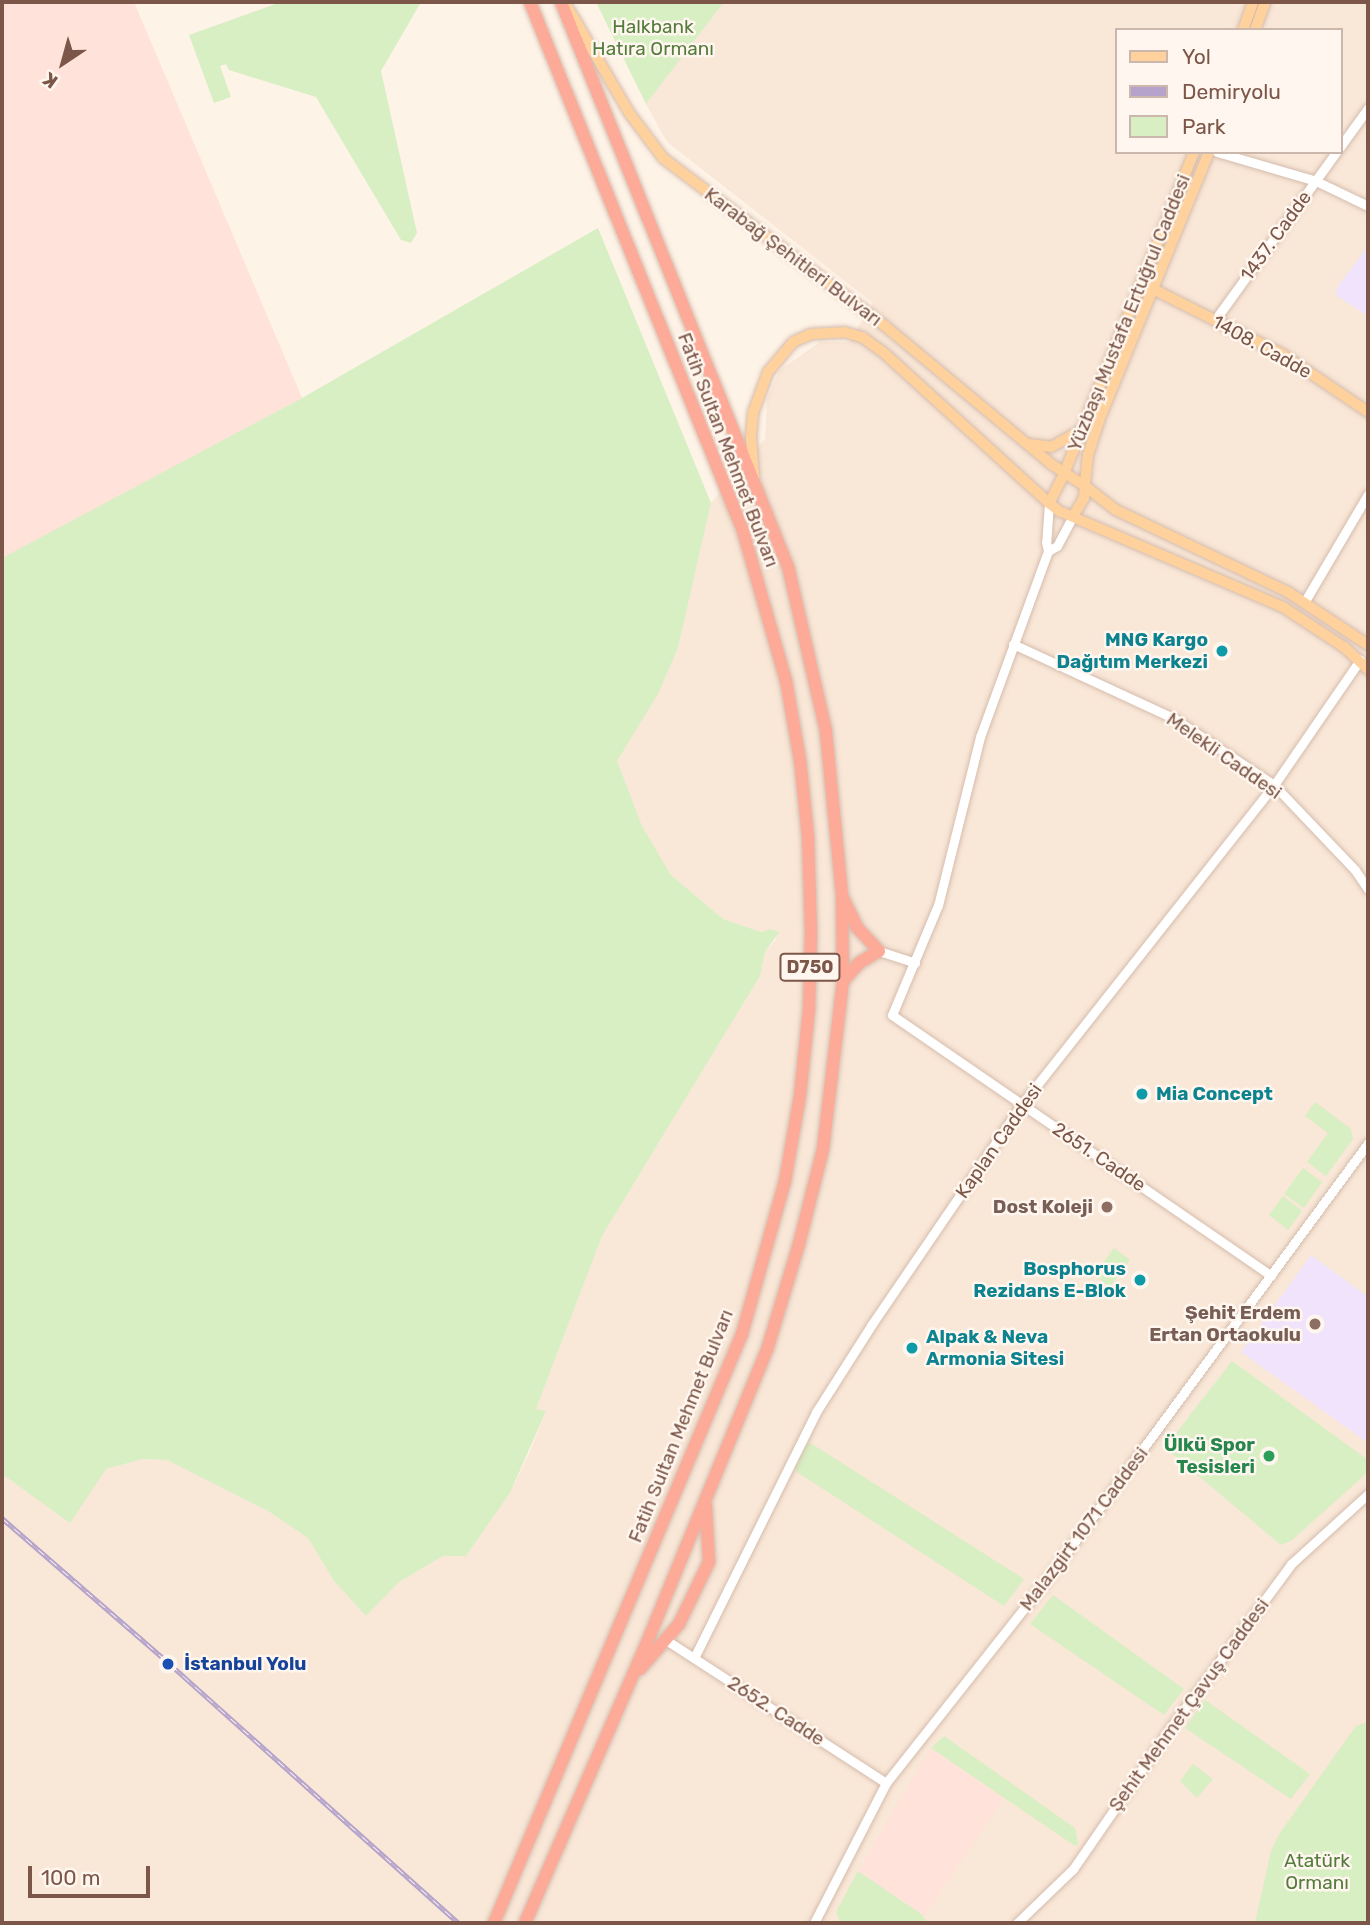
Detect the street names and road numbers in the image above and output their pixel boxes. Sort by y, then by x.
street label: Yüzbaşı Mustafa Ertuğrul Caddesi [1063,171,1195,455]
street label: Karabağ Şehitleri Bulvarı [700,183,886,331]
street label: 1437. Cadde [1236,187,1316,285]
street label: 1408. Cadde [1208,310,1316,384]
street label: Fatih Sultan Mehmet Bulvarı [673,330,783,570]
street label: Melekli Caddesi [1162,708,1286,804]
road number: D750 [778,952,842,982]
street label: Kaplan Caddesi [951,1079,1047,1203]
street label: 2651. Cadde [1048,1117,1150,1197]
street label: Fatih Sultan Mehmet Bulvarı [624,1306,738,1546]
street label: Malazgirt 1071 Caddesi [1015,1443,1153,1615]
street label: Şehit Mehmet Çavuş Caddesi [1104,1594,1274,1816]
street label: 2652. Cadde [723,1671,829,1751]

